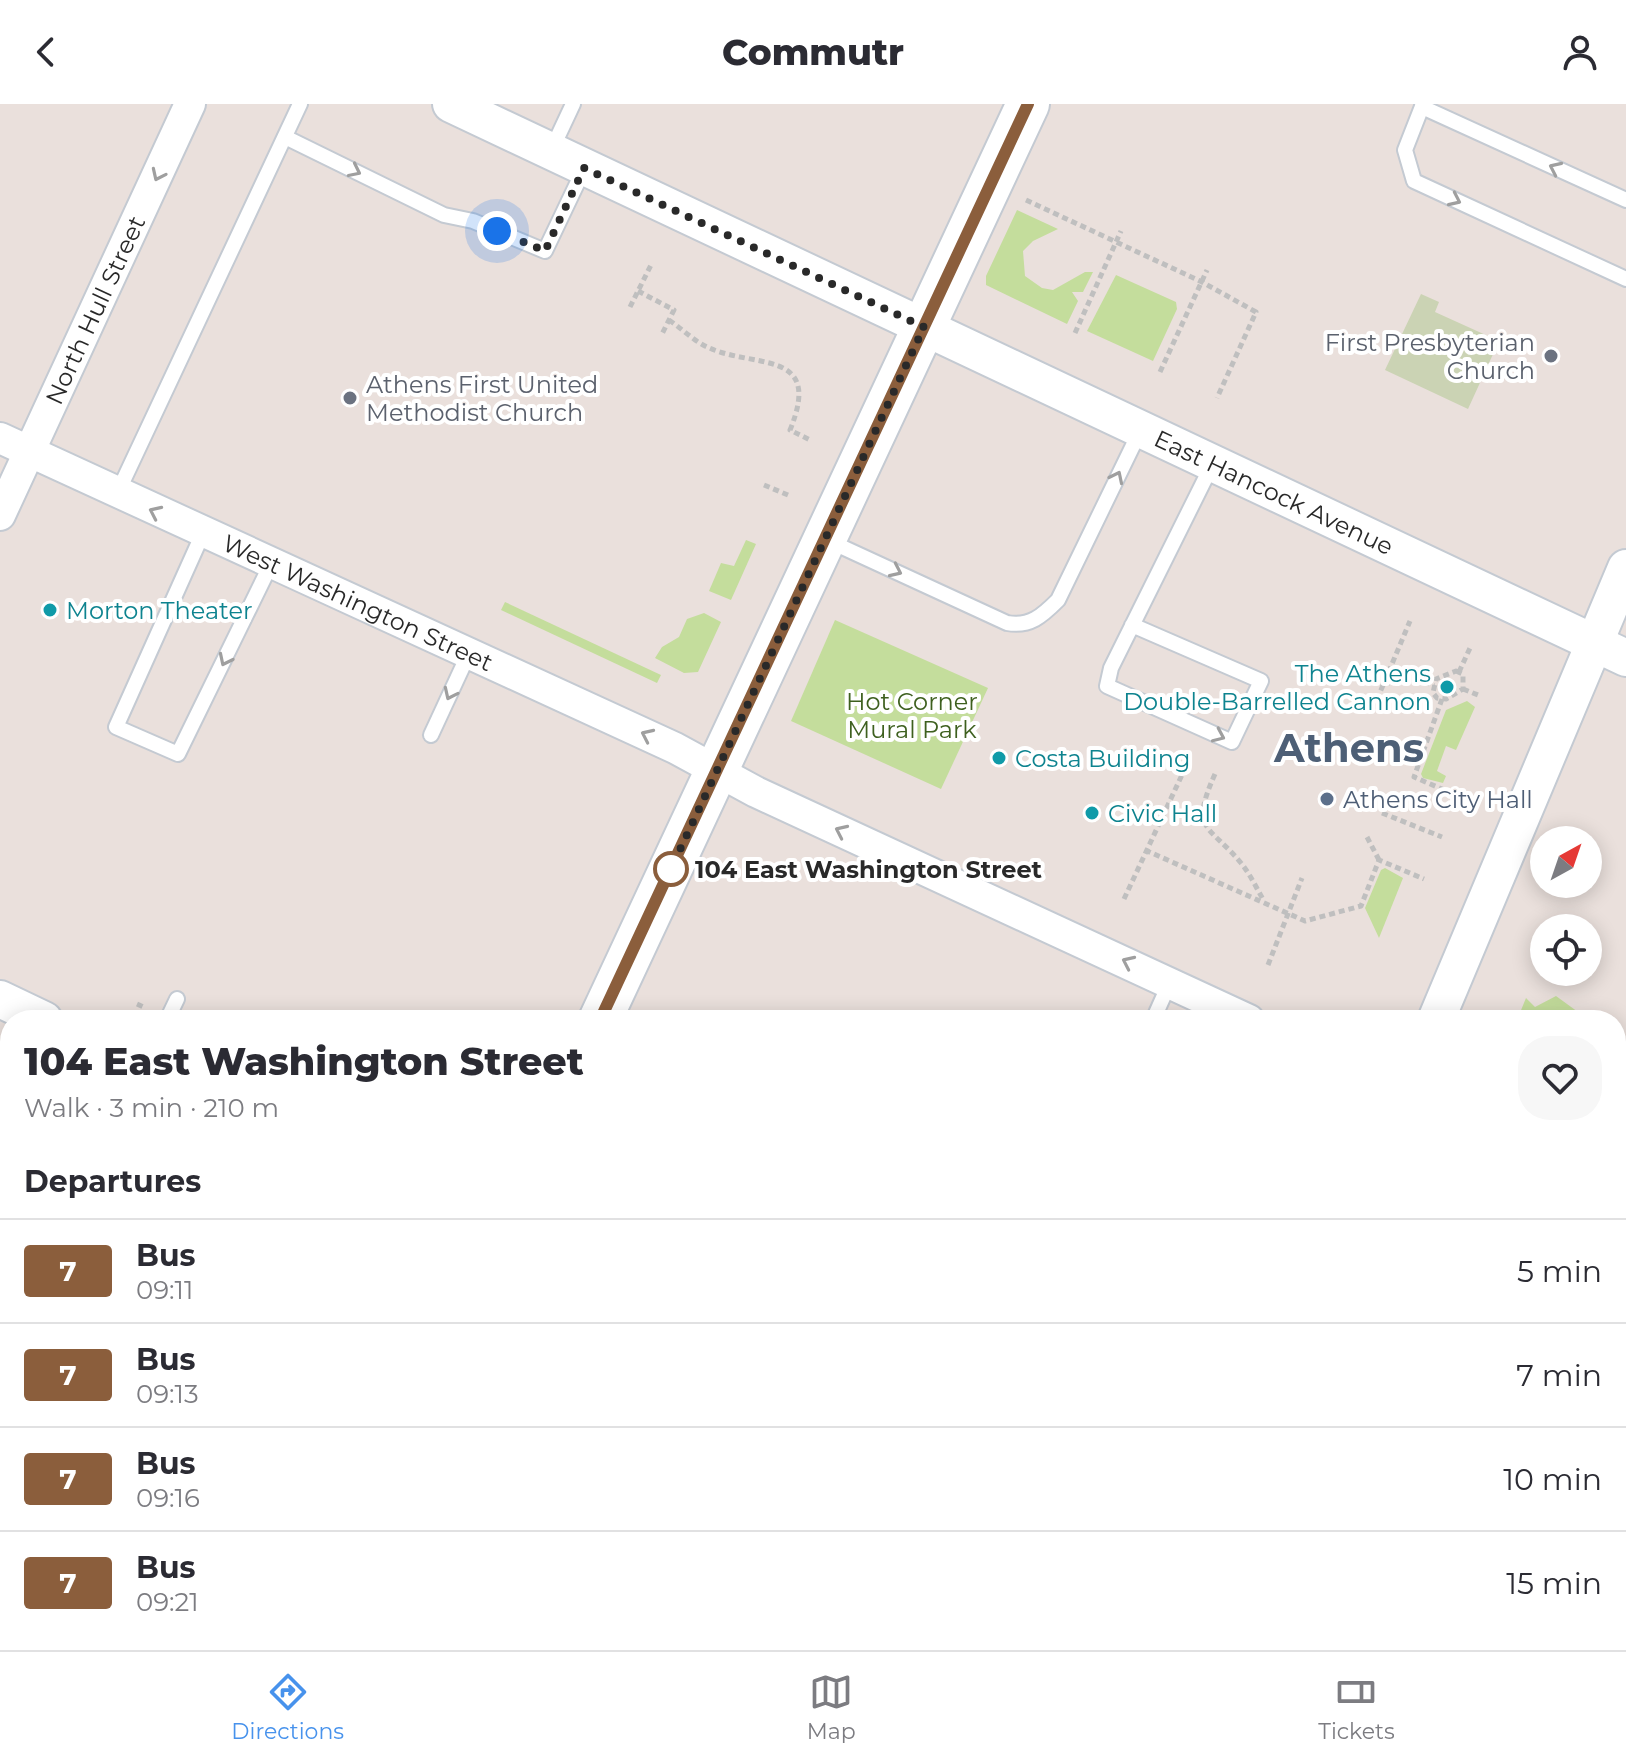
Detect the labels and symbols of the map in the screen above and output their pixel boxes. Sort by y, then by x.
one-way arrow [346,161,361,177]
one-way arrow [1549,162,1563,178]
one-way arrow [151,167,167,181]
one-way arrow [1447,190,1461,206]
street label: North Hull Street [39,211,151,409]
your location [477,211,517,251]
place label: First Presbyterian Church [1325,328,1535,385]
marker: First Presbyterian Church [1542,347,1560,365]
place label: Athens First United Methodist Church [366,370,598,427]
marker: Athens First United Methodist Church [341,389,359,407]
street label: East Hancock Avenue [1150,423,1398,561]
one-way arrow [1107,471,1123,486]
one-way arrow [149,506,164,522]
street label: West Washington Street [219,528,498,677]
one-way arrow [887,561,902,577]
place label: Morton Theater [66,596,253,625]
marker: Morton Theater [41,601,59,619]
one-way arrow [220,652,235,667]
place label: The Athens Double-Barrelled Cannon [1123,659,1431,716]
marker: The Athens Double-Barrelled Cannon [1438,678,1456,696]
one-way arrow [444,685,460,700]
park label: Hot Corner Mural Park [846,687,978,744]
district label: Athens [1273,723,1424,772]
one-way arrow [1211,727,1225,743]
one-way arrow [641,729,655,745]
place label: Costa Building [1015,744,1190,773]
marker: Costa Building [990,749,1008,767]
place label: Athens City Hall [1343,785,1533,814]
marker: Athens City Hall [1318,790,1336,808]
place label: Civic Hall [1108,799,1217,828]
marker: Civic Hall [1083,804,1101,822]
one-way arrow [834,825,849,841]
north arrow [1530,826,1602,898]
marker: 104 East Washington Street [654,852,688,886]
place label: 104 East Washington Street [695,855,1043,884]
one-way arrow [1122,956,1136,972]

